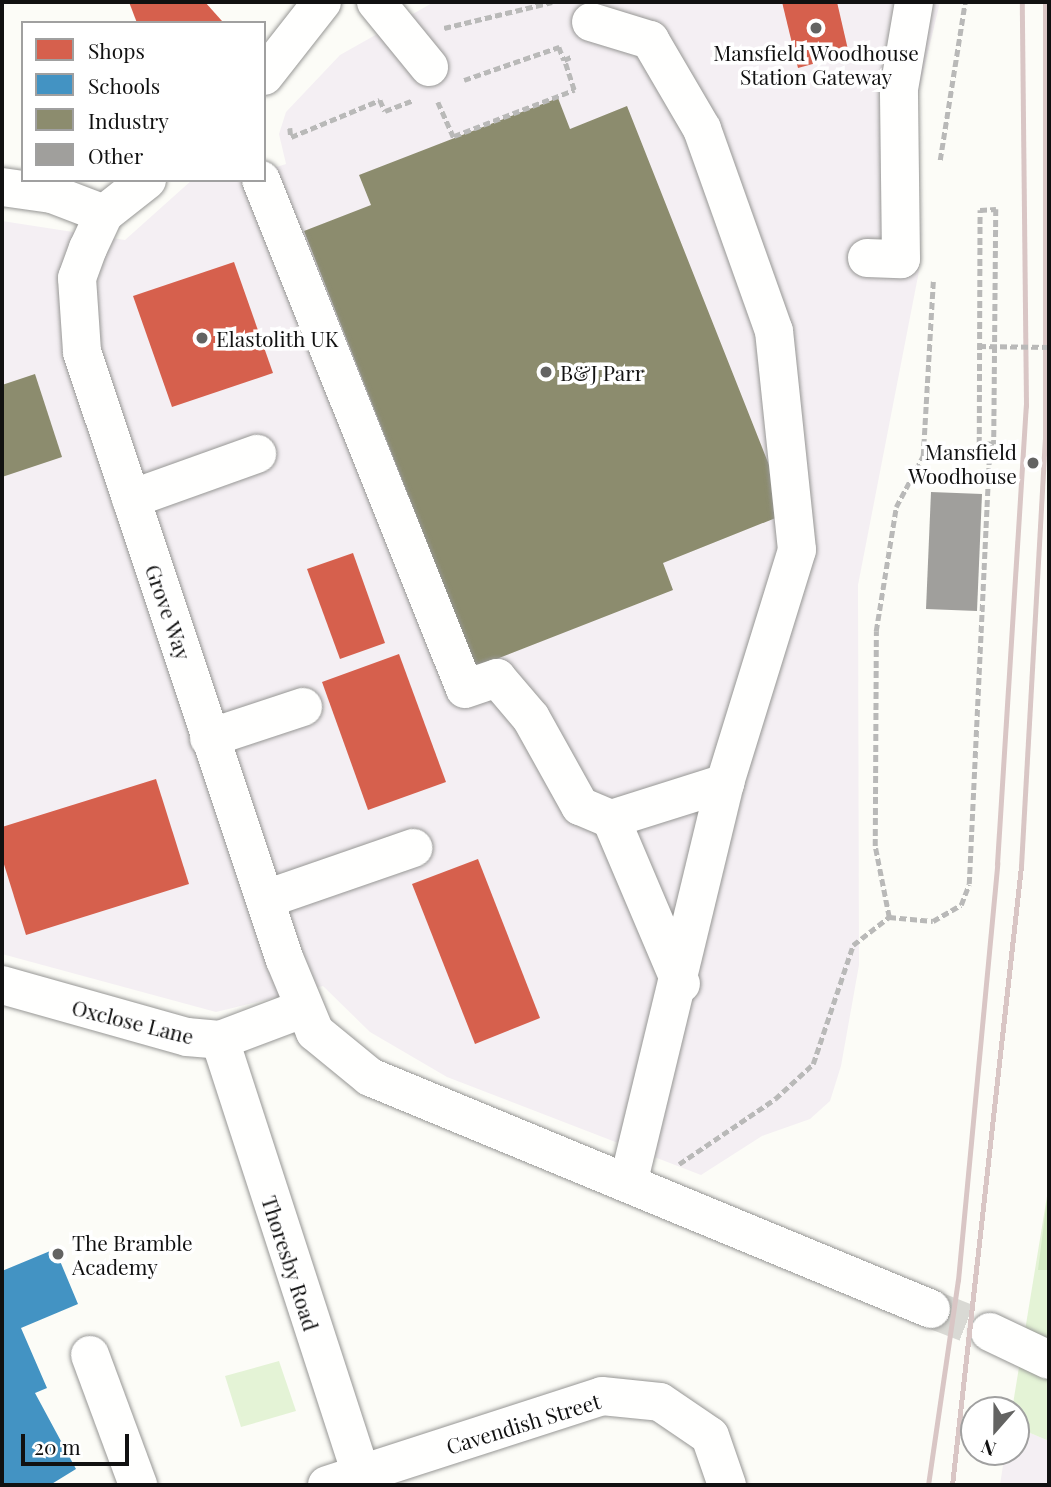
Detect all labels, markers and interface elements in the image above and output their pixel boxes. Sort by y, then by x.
marker: Mansfield Woodhouse Station Gateway [808,20,824,36]
legend [21,21,266,182]
text: Shops [88,36,145,64]
place label: Mansfield Woodhouse Station Gateway [713,39,919,89]
text: Schools [88,71,160,99]
text: Industry [88,106,169,134]
text: Other [88,141,143,169]
place label: Elastolith UK [216,325,339,351]
marker: Elastolith UK [194,330,210,346]
place label: B&J Parr [560,359,644,385]
marker: B&J Parr [538,364,554,380]
place label: Mansfield Woodhouse [908,438,1017,488]
marker: Mansfield Woodhouse [1023,453,1043,473]
street label: Grove Way [141,561,197,663]
street label: Oxclose Lane [70,994,196,1048]
street label: Thoresby Road [257,1192,325,1334]
place label: The Bramble Academy [72,1229,193,1279]
marker: The Bramble Academy [50,1246,66,1262]
street label: Cavendish Street [443,1388,603,1458]
north arrow [960,1396,1030,1466]
scale bar [24,1420,133,1464]
text: 20 m [34,1432,81,1460]
text: N [977,1434,999,1463]

